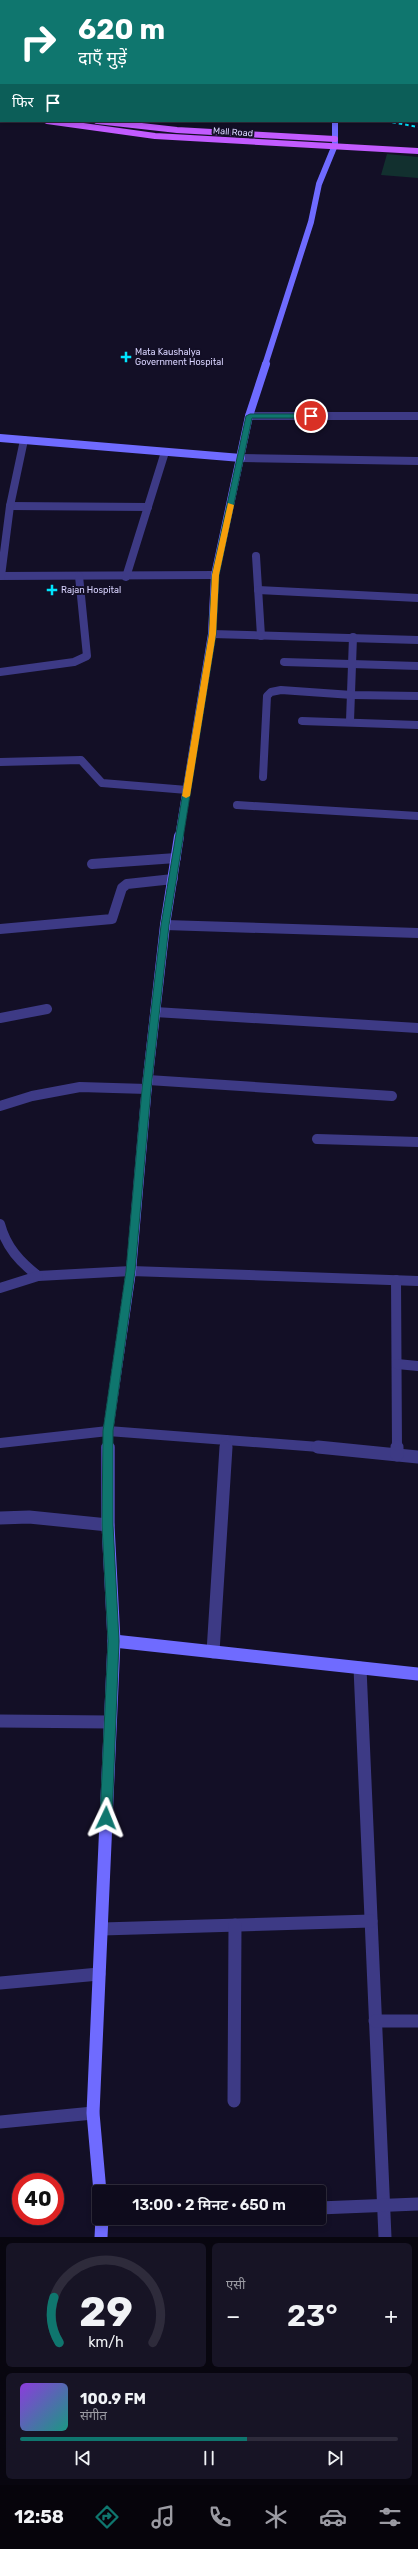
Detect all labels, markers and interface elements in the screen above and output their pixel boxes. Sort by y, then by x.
text: 620 m [78,13,165,46]
icon: right [12,16,64,68]
text: दाएँ मुड़ें [78,47,127,69]
icon: arrive [42,92,64,114]
text: फिर [12,93,34,111]
street label: Mall Road [213,126,253,138]
place label: Mata Kaushalya Government Hospital [135,347,223,367]
marker: Mata Kaushalya Government Hospital [120,351,132,363]
pin [294,399,328,433]
icon: arrive [300,405,322,427]
marker: Rajan Hospital [46,584,58,596]
place label: Rajan Hospital [61,585,121,595]
position arrow [85,1797,127,1839]
speed limit sign: 40 [12,2173,64,2225]
text: 13:00 · 2 मिनट · 650 m [132,2196,286,2214]
text: एसी [226,2277,245,2292]
text: 29 [79,2287,133,2336]
text: 23° [287,2298,338,2334]
text: − [226,2303,240,2330]
text: + [384,2303,398,2330]
text: km/h [88,2334,124,2351]
text: 100.9 FM [80,2390,146,2408]
text: संगीत [80,2408,107,2423]
icon: previous [72,2447,94,2469]
icon: pause [198,2447,220,2469]
icon: next [324,2447,346,2469]
icon: directions [93,2503,121,2531]
icon: music [149,2503,177,2531]
icon: phone [206,2503,234,2531]
icon: climate [262,2503,290,2531]
icon: car [319,2503,347,2531]
icon: filters [376,2503,404,2531]
text: 12:58 [14,2506,64,2528]

